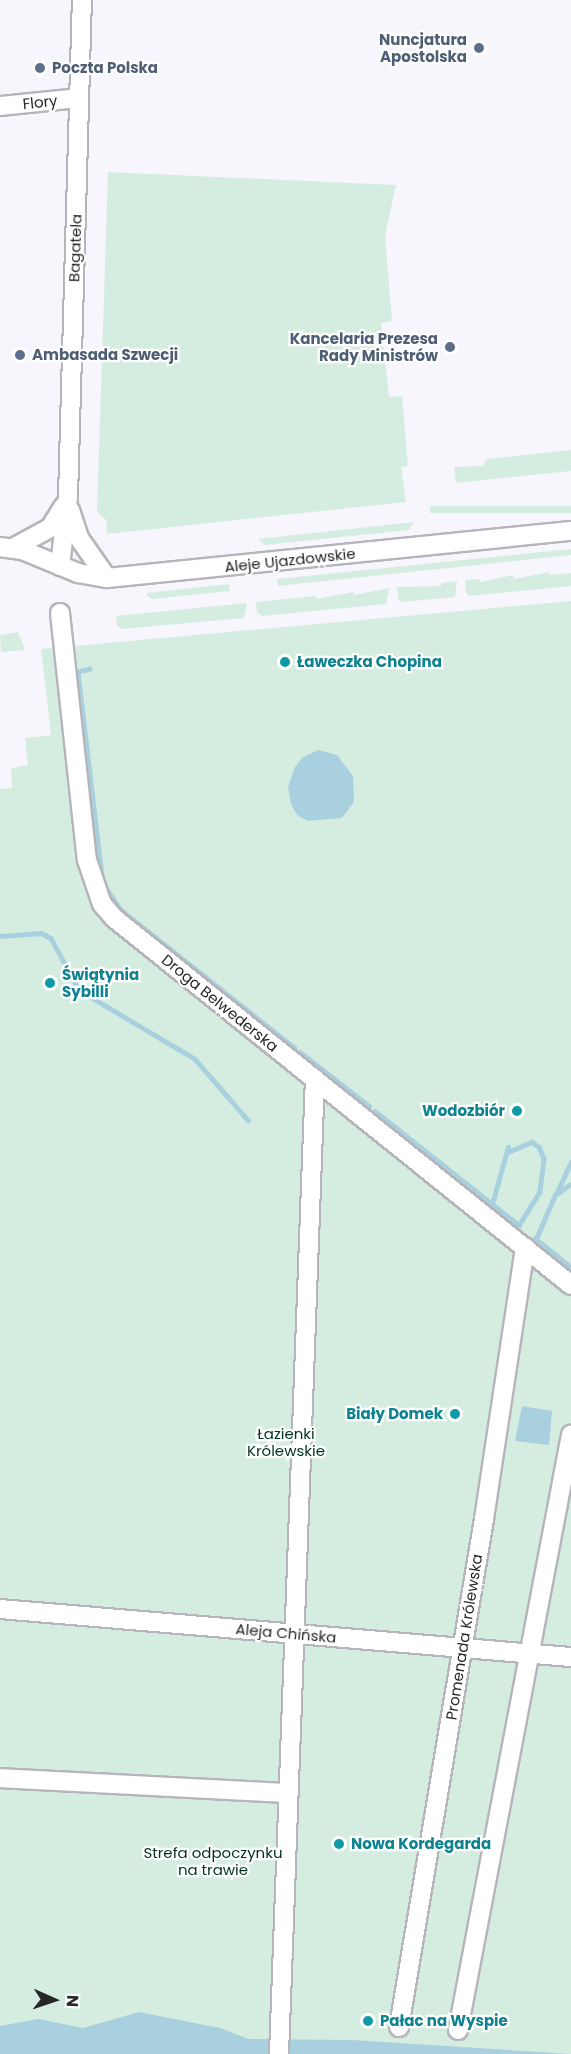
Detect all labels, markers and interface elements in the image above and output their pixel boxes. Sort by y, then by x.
place label: Nuncjatura Apostolska [379,30,467,65]
marker: Nuncjatura Apostolska [472,41,486,55]
place label: Poczta Polska [52,59,158,77]
marker: Poczta Polska [33,61,47,75]
street label: Flory [22,91,58,113]
street label: Bagatela [65,214,85,282]
place label: Kancelaria Prezesa Rady Ministrów [290,329,438,364]
marker: Kancelaria Prezesa Rady Ministrów [443,340,457,354]
place label: Ambasada Szwecji [32,346,178,364]
marker: Ambasada Szwecji [13,348,27,362]
street label: Aleje Ujazdowskie [224,544,356,576]
place label: Ławeczka Chopina [297,653,442,671]
marker: Ławeczka Chopina [278,655,292,669]
street label: Droga Belwederska [158,951,282,1055]
place label: Świątynia Sybilli [62,965,139,1000]
marker: Świątynia Sybilli [43,976,57,990]
place label: Wodozbiór [422,1102,505,1120]
marker: Wodozbiór [510,1104,524,1118]
place label: Biały Domek [346,1405,443,1423]
marker: Biały Domek [448,1407,462,1421]
park label: Łazienki Królewskie [247,1424,325,1459]
street label: Promenada Królewska [442,1553,486,1721]
street label: Aleja Chińska [235,1620,337,1646]
place label: Nowa Kordegarda [351,1835,491,1853]
marker: Nowa Kordegarda [332,1837,346,1851]
park label: Strefa odpoczynku na trawie [143,1843,283,1878]
north arrow [24,1970,84,2030]
text: N [61,1994,84,2008]
place label: Pałac na Wyspie [380,2012,508,2030]
marker: Pałac na Wyspie [361,2014,375,2028]

